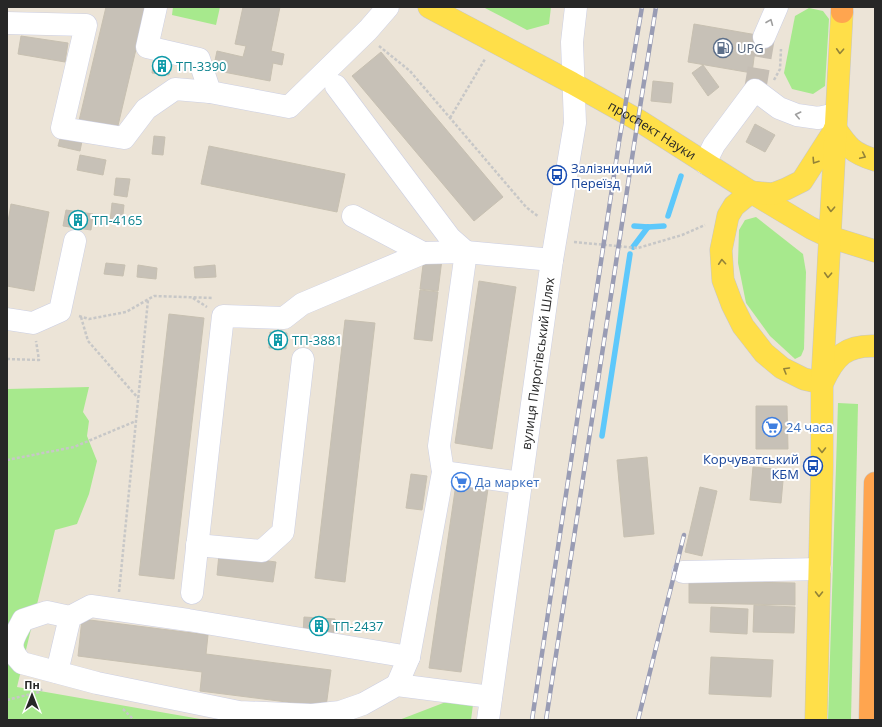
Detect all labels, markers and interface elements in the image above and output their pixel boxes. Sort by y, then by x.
one-way arrow [765,19,773,26]
fuel station icon: UPG [712,37,734,59]
place label: UPG [737,39,764,57]
one-way arrow [835,48,844,54]
building icon: ТП-3390 [151,55,173,77]
place label: ТП-3390 [176,57,227,75]
street label: проспект Науки [605,96,700,164]
one-way arrow [795,111,801,119]
one-way arrow [859,151,867,159]
one-way arrow [812,157,819,164]
place label: Залізничний Переїзд [571,159,652,192]
bus stop icon: Залізничний Переїзд [546,164,568,186]
one-way arrow [827,206,835,212]
building icon: ТП-4165 [67,209,89,231]
place label: ТП-4165 [92,211,143,229]
one-way arrow [717,259,726,265]
one-way arrow [823,272,832,278]
street label: вулиця Пирогівський Шлях [517,276,559,451]
building icon: ТП-3881 [267,329,289,351]
place label: ТП-3881 [292,331,343,349]
one-way arrow [783,367,790,374]
supermarket icon: 24 часа [761,416,783,438]
place label: 24 часа [786,418,833,436]
one-way arrow [818,447,826,453]
place label: Корчуватський КБМ [703,450,799,483]
bus stop icon: Корчуватський КБМ [802,455,824,477]
supermarket icon: Да маркет [450,471,472,493]
place label: Да маркет [475,473,539,491]
one-way arrow [815,591,823,597]
building icon: ТП-2437 [308,615,330,637]
place label: ТП-2437 [333,617,384,635]
north arrow [12,675,52,715]
text: Пн [24,677,40,692]

